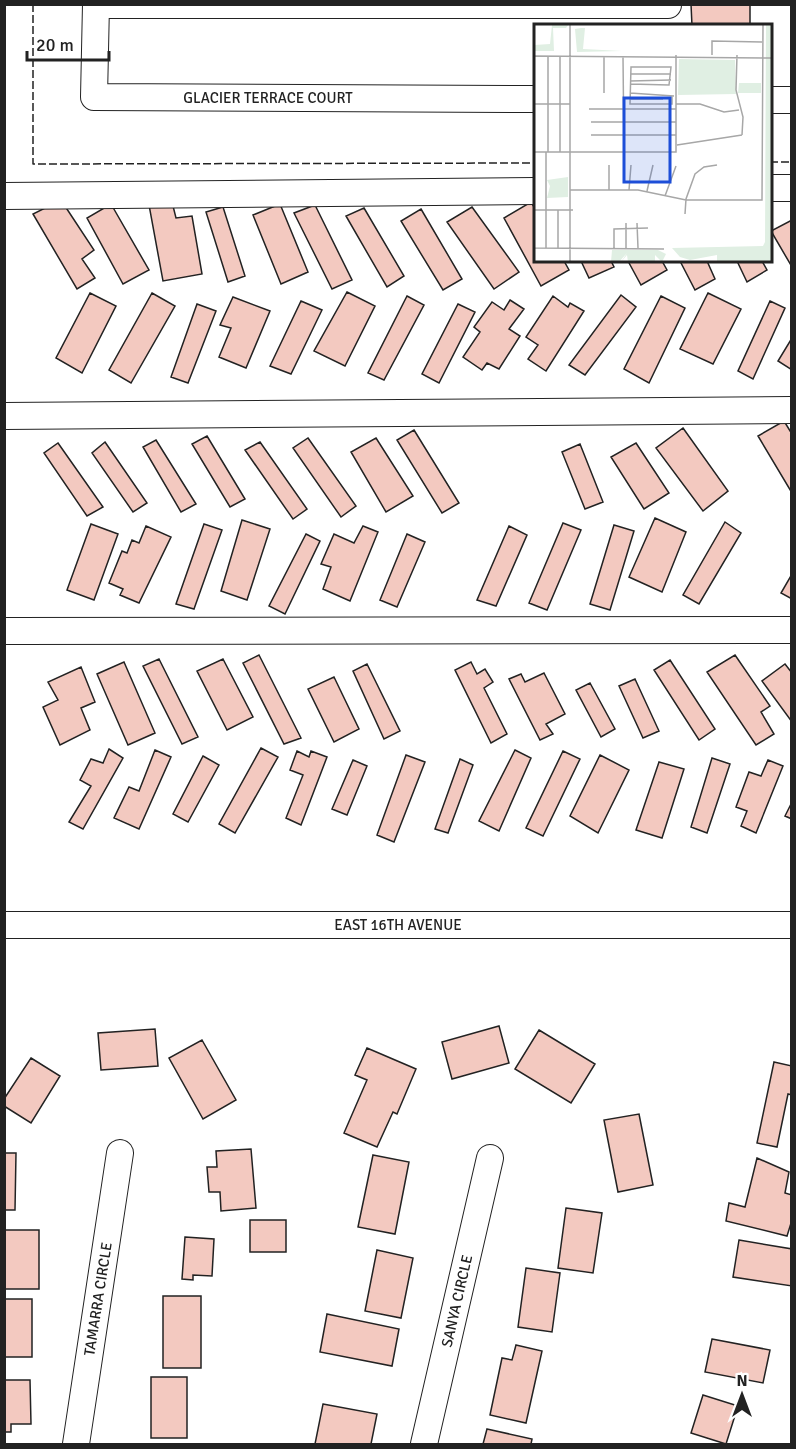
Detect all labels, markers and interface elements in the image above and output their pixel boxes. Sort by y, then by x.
scale bar [27,24,110,62]
inset map [534,24,772,262]
text: 20 m [36,34,74,56]
street label: GLACIER TERRACE COURT [183,89,353,107]
street label: EAST 16TH AVENUE [334,916,462,934]
street label: TAMARRA CIRCLE [80,1241,116,1357]
street label: SANYA CIRCLE [438,1253,476,1349]
north arrow [712,1365,772,1425]
text: N [736,1371,748,1391]

